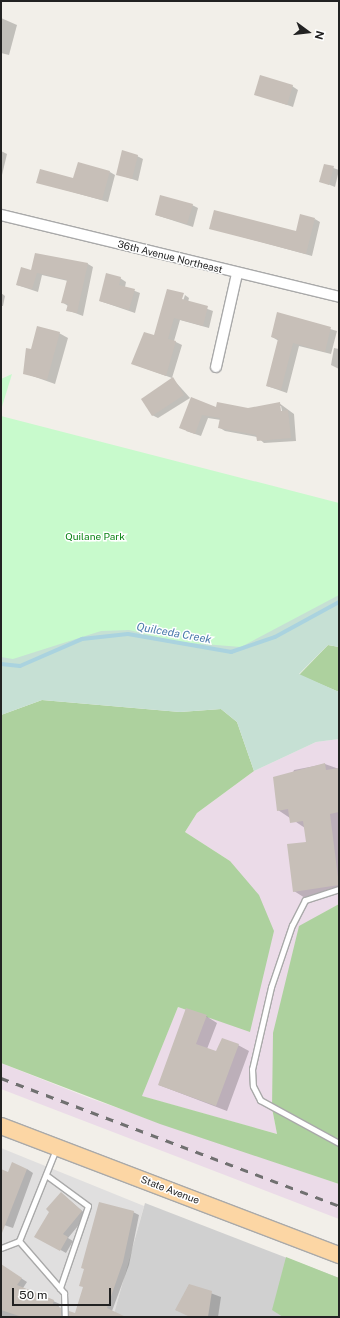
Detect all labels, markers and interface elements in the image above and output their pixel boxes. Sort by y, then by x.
north arrow [288,12,328,52]
text: N [313,29,327,41]
street label: 36th Avenue Northeast [116,238,224,276]
park label: Quilane Park [65,531,125,543]
water label: Quilceda Creek [136,620,212,646]
street label: State Avenue [139,1173,201,1207]
scale bar [14,1280,113,1306]
text: 50 m [19,1288,47,1302]

